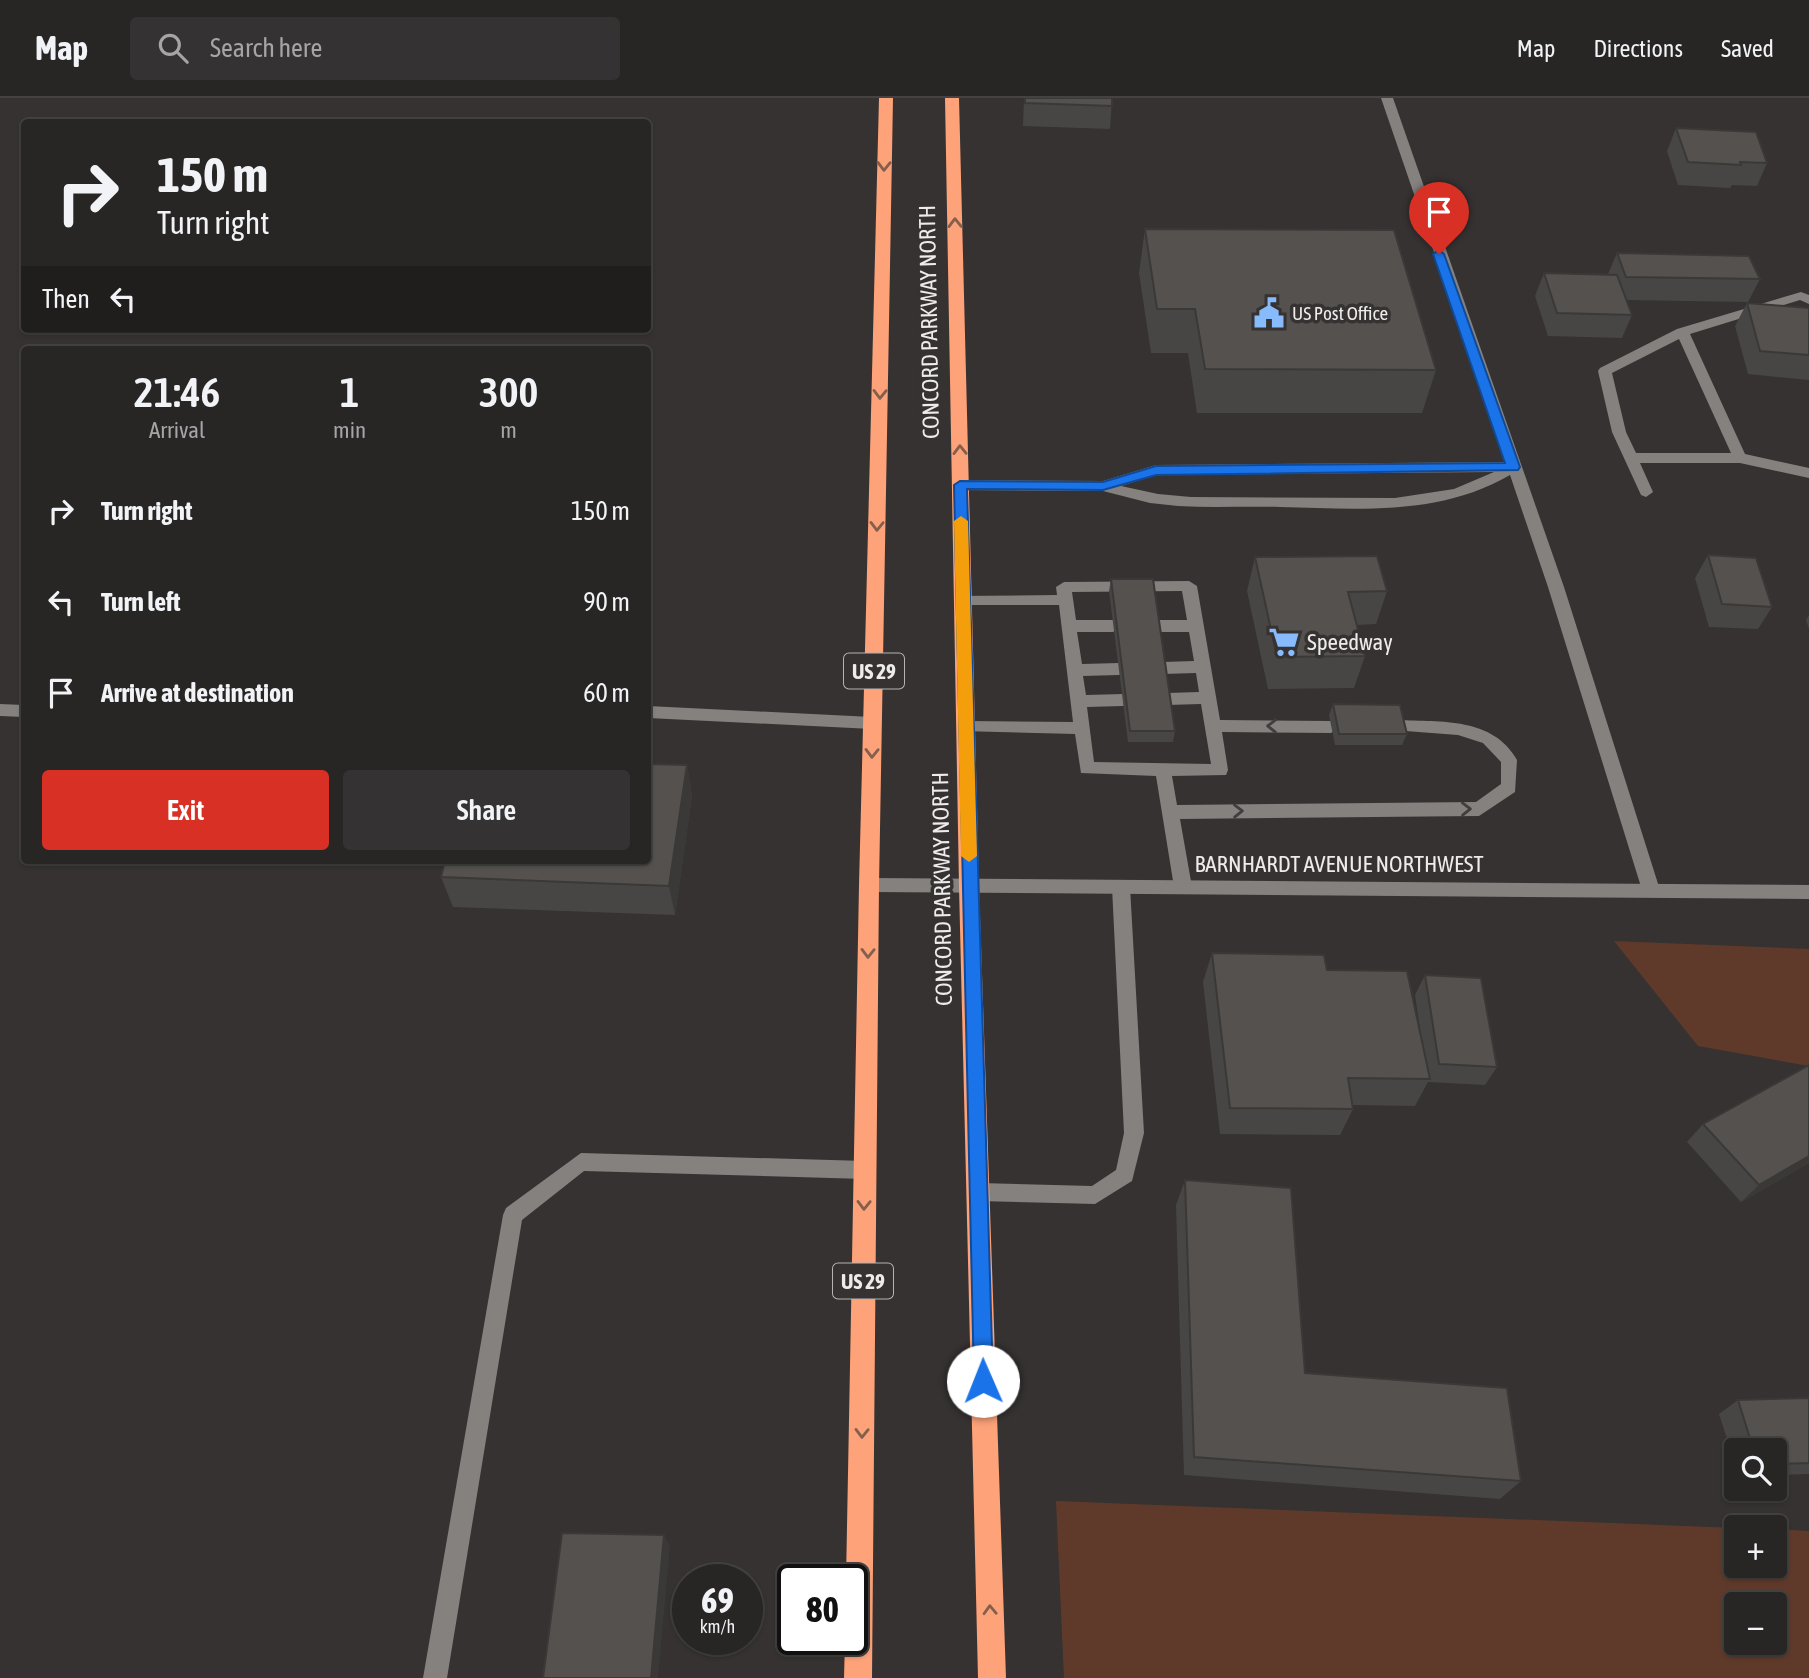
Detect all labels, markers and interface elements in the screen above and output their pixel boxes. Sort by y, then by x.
search box [130,17,620,80]
text: Map [35,29,88,67]
icon: search [154,29,192,67]
text: Search here [210,33,322,63]
text: Map [1517,35,1555,62]
text: Directions [1593,35,1683,62]
text: Saved [1721,35,1774,62]
text: 150 m [157,146,268,202]
icon: right [42,147,133,238]
one-way arrow [877,161,892,172]
pin [1409,182,1469,254]
icon: arrive [1420,193,1458,231]
text: Turn right [157,204,270,241]
street label: CONCORD PARKWAY NORTH [914,205,944,439]
one-way arrow [947,217,962,228]
icon: left [104,280,142,318]
text: Then [42,284,90,314]
public building icon: US Post Office [1252,296,1286,330]
place label: US Post Office [1292,302,1388,324]
text: 21:46 [134,368,220,416]
text: 1 [340,368,359,416]
text: 300 [479,368,538,416]
one-way arrow [872,388,887,399]
text: Arrival [149,417,205,443]
text: min [333,417,366,443]
text: m [500,417,517,443]
one-way arrow [952,444,967,455]
icon: right [42,492,80,530]
text: Turn right [101,496,192,526]
text: 150 m [571,496,630,526]
one-way arrow [869,520,884,531]
icon: left [42,583,80,621]
text: Turn left [101,587,181,617]
text: 90 m [583,587,630,617]
supermarket icon: Speedway [1267,625,1301,659]
place label: Speedway [1307,629,1393,655]
road number: US 29 [844,654,904,688]
icon: arrive [42,674,80,712]
text: Arrive at destination [101,678,294,708]
text: 60 m [583,678,630,708]
one-way arrow [1266,719,1277,734]
one-way arrow [864,748,879,759]
button: Exit [42,770,329,850]
button: Share [343,770,630,850]
street label: CONCORD PARKWAY NORTH [927,772,957,1006]
one-way arrow [1461,801,1472,817]
one-way arrow [1233,804,1244,819]
street label: BARNHARDT AVENUE NORTHWEST [1194,851,1484,877]
one-way arrow [860,948,876,959]
one-way arrow [857,1200,872,1211]
road number: US 29 [833,1264,893,1298]
position arrow [946,1344,1020,1418]
one-way arrow [854,1427,869,1438]
map controls [1724,1438,1787,1655]
button: search [1724,1438,1787,1501]
button: + [1724,1515,1787,1578]
speed limit sign: 80 [777,1564,868,1655]
text: 69 [701,1580,734,1620]
button: − [1724,1592,1787,1655]
one-way arrow [982,1604,997,1615]
text: km/h [700,1616,735,1637]

